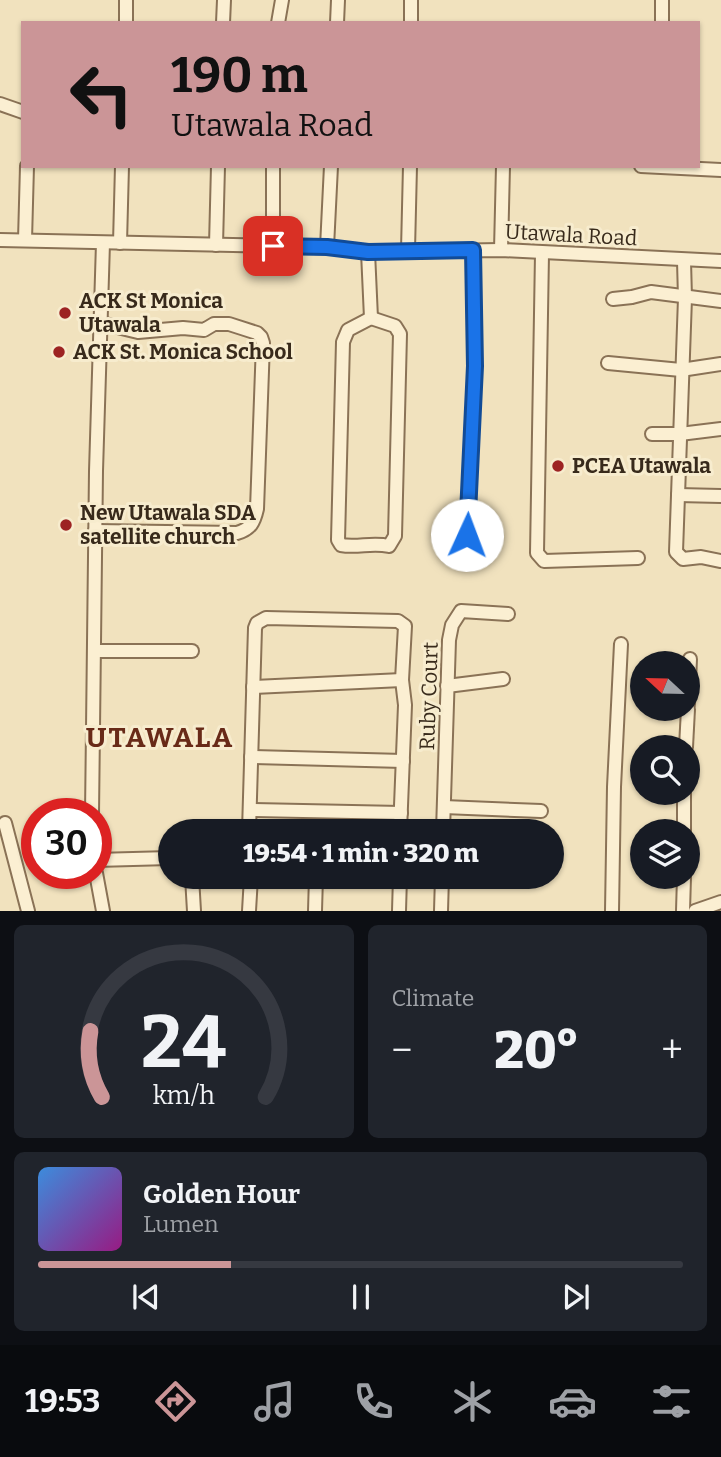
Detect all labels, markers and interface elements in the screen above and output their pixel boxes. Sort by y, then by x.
text: 190 m [171,46,308,105]
icon: left [56,49,147,140]
text: Utawala Road [171,106,373,144]
pin [243,216,303,276]
street label: Utawala Road [504,219,638,251]
icon: arrive [254,227,292,265]
place label: ACK St Monica Utawala [79,288,223,338]
marker: ACK St Monica Utawala [57,305,73,321]
place label: ACK St. Monica School [73,339,293,365]
marker: ACK St. Monica School [51,344,67,360]
place label: PCEA Utawala [572,453,711,479]
marker: PCEA Utawala [550,458,566,474]
position arrow [430,498,504,572]
place label: New Utawala SDA satellite church [80,500,256,550]
marker: New Utawala SDA satellite church [58,517,74,533]
street label: Ruby Court [414,641,444,751]
north arrow [630,651,700,721]
map controls [630,651,700,889]
district label: UTAWALA [86,721,234,754]
button: search [630,735,700,805]
speed limit sign: 30 [21,798,112,889]
button: layers [630,819,700,889]
text: 19:54 · 1 min · 320 m [243,838,479,869]
text: Climate [392,984,474,1012]
text: 24 [141,1000,226,1087]
text: 20° [494,1019,579,1082]
text: − [392,1027,412,1073]
text: + [661,1027,683,1073]
text: km/h [153,1081,215,1111]
text: Golden Hour [143,1179,300,1210]
text: Lumen [143,1210,219,1238]
icon: previous [127,1278,165,1316]
icon: pause [342,1278,380,1316]
icon: next [557,1278,595,1316]
icon: directions [151,1377,200,1426]
icon: music [250,1377,299,1426]
icon: phone [349,1377,398,1426]
icon: climate [448,1377,497,1426]
icon: car [548,1377,597,1426]
icon: filters [647,1377,696,1426]
text: 19:53 [25,1382,100,1420]

